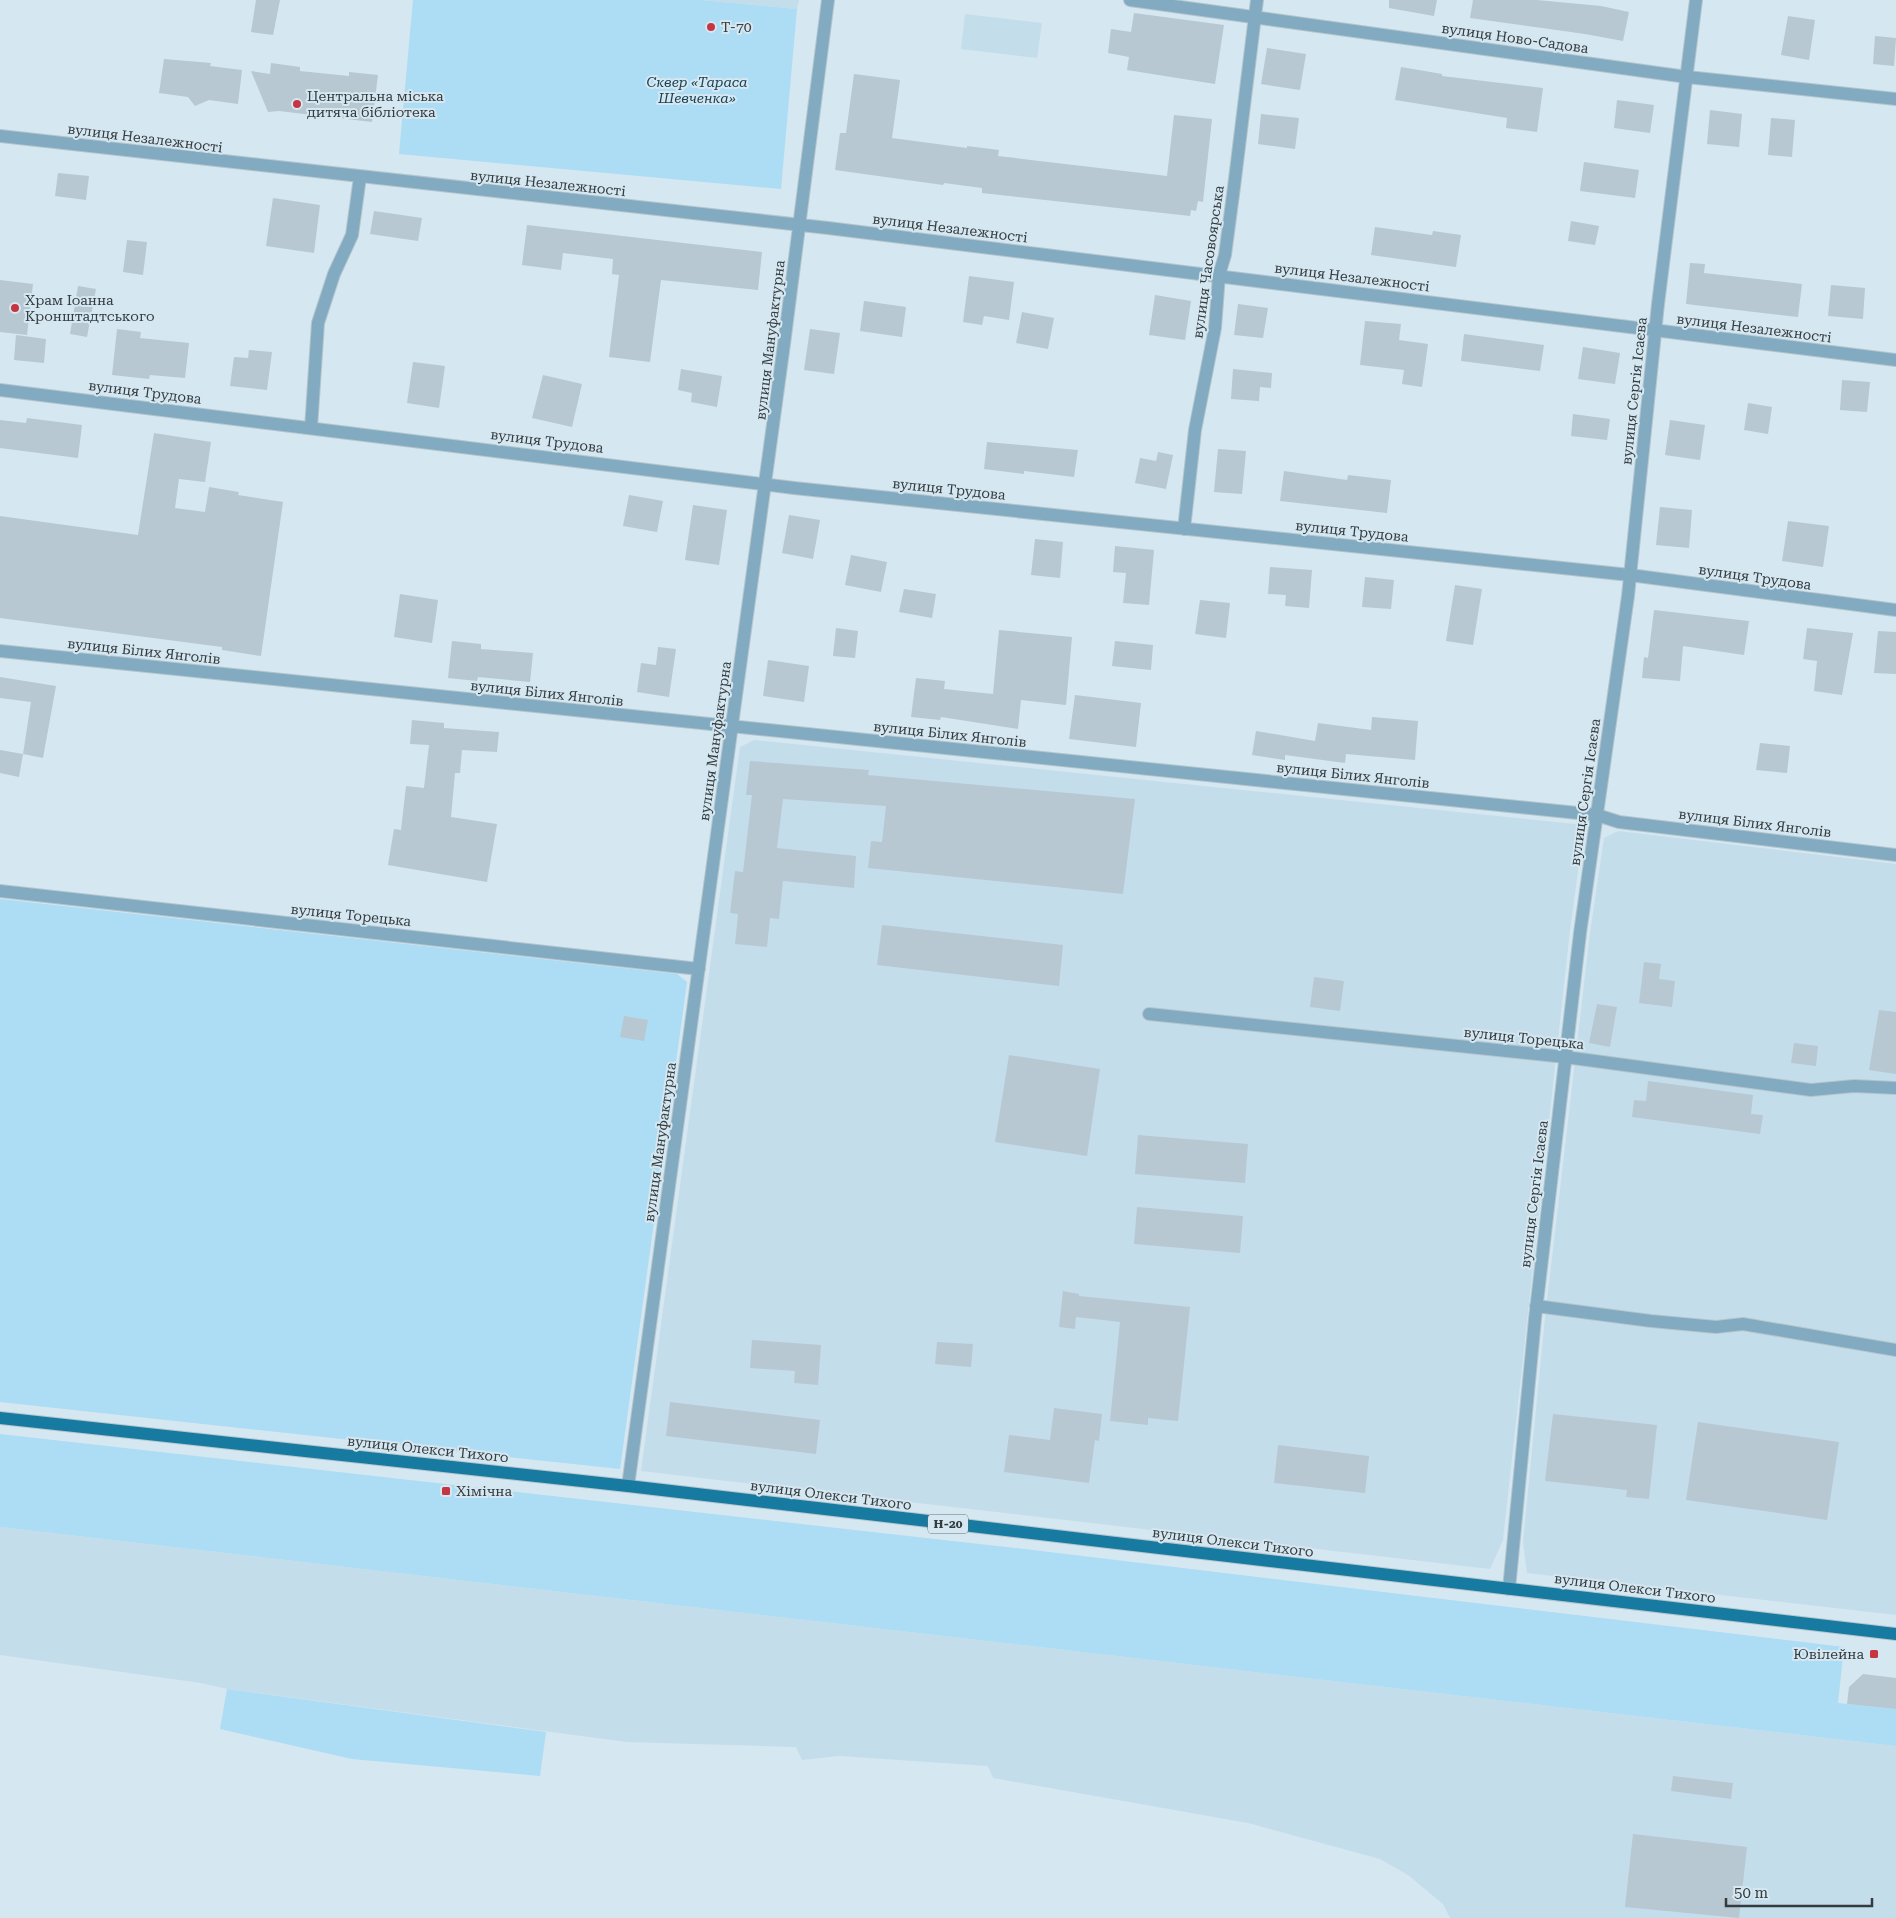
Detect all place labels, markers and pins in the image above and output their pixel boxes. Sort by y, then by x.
place label: Т-70 [721,19,752,35]
marker: Т-70 [705,21,717,33]
place label: Центральна міська дитяча бібліотека [307,88,444,120]
marker: Центральна міська дитяча бібліотека [291,98,303,110]
place label: Храм Іоанна Кронштадтського [25,292,155,324]
marker: Храм Іоанна Кронштадтського [9,302,21,314]
place label: Хімічна [456,1483,512,1499]
marker: Хімічна [440,1485,452,1497]
place label: Ювілейна [1793,1646,1864,1662]
marker: Ювілейна [1868,1648,1880,1660]

